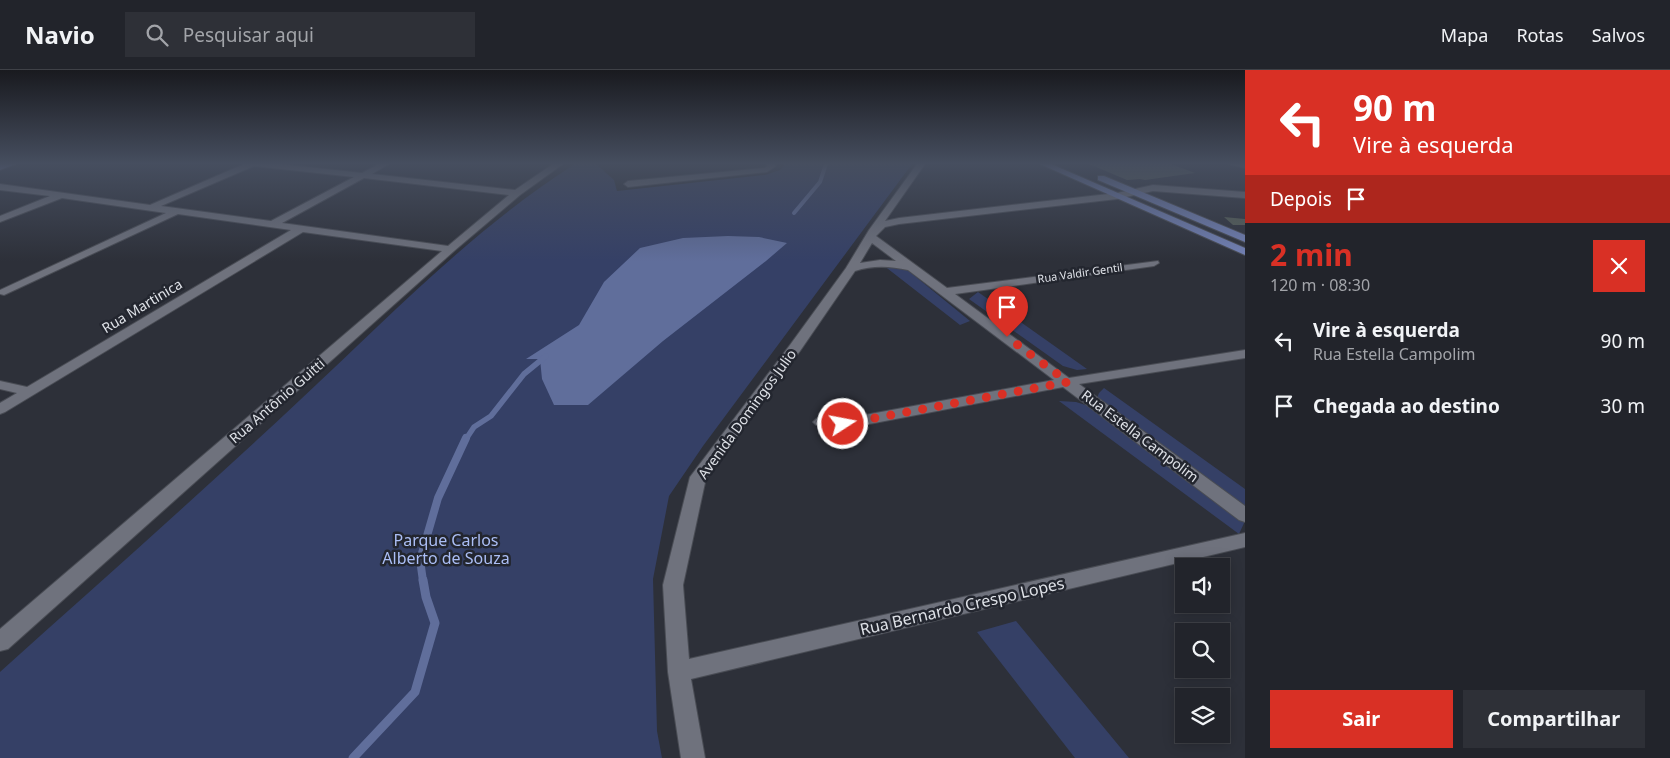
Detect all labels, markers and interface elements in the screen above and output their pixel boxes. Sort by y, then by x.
search box [125,12,475,57]
text: Navio [25,18,95,51]
icon: search [143,21,171,49]
text: Pesquisar aqui [183,22,314,48]
text: Mapa [1441,23,1488,47]
text: Rotas [1516,23,1564,47]
text: Salvos [1592,23,1645,47]
text: 90 m [1353,84,1436,131]
icon: left [1270,90,1335,155]
text: Vire à esquerda [1353,129,1514,159]
icon: arrive [1342,185,1370,213]
text: Depois [1270,186,1332,212]
text: 2 min [1270,234,1353,275]
button: close [1593,240,1645,292]
street label: Rua Valdir Gentil [1036,259,1123,286]
street label: Rua Martinica [98,274,186,337]
text: 120 m · 08:30 [1270,274,1370,296]
pin [986,286,1028,337]
icon: arrive [993,293,1021,321]
text: Vire à esquerda [1313,317,1460,343]
icon: left [1270,327,1298,355]
text: 90 m [1601,328,1645,354]
text: Rua Estella Campolim [1313,343,1476,365]
street label: Avenida Domingos Julio [693,345,800,482]
street label: Rua Antônio Guitti [225,354,328,447]
street label: Rua Estella Campolim [1078,385,1203,486]
icon: arrive [1270,392,1298,420]
text: Chegada ao destino [1313,393,1500,419]
text: 30 m [1601,393,1645,419]
position arrow [816,397,868,449]
park label: Parque Carlos Alberto de Souza [382,529,510,569]
map controls [1175,558,1230,743]
button: sound [1175,558,1230,613]
street label: Rua Bernardo Crespo Lopes [858,572,1066,640]
button: search [1175,623,1230,678]
button: layers [1175,688,1230,743]
button: Sair [1270,690,1453,748]
button: Compartilhar [1463,690,1645,748]

